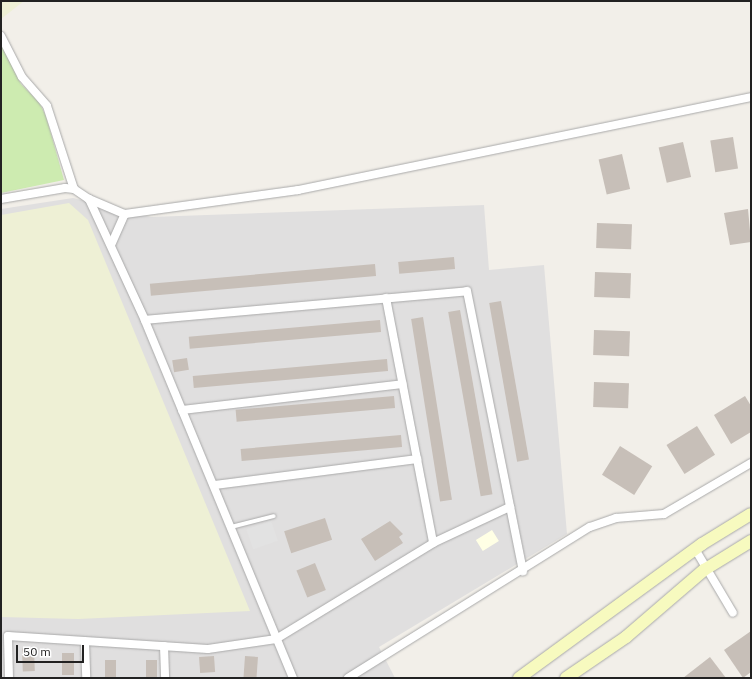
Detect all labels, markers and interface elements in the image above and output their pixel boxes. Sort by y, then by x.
scale bar [18,637,86,663]
text: 50 m [23,644,51,659]

